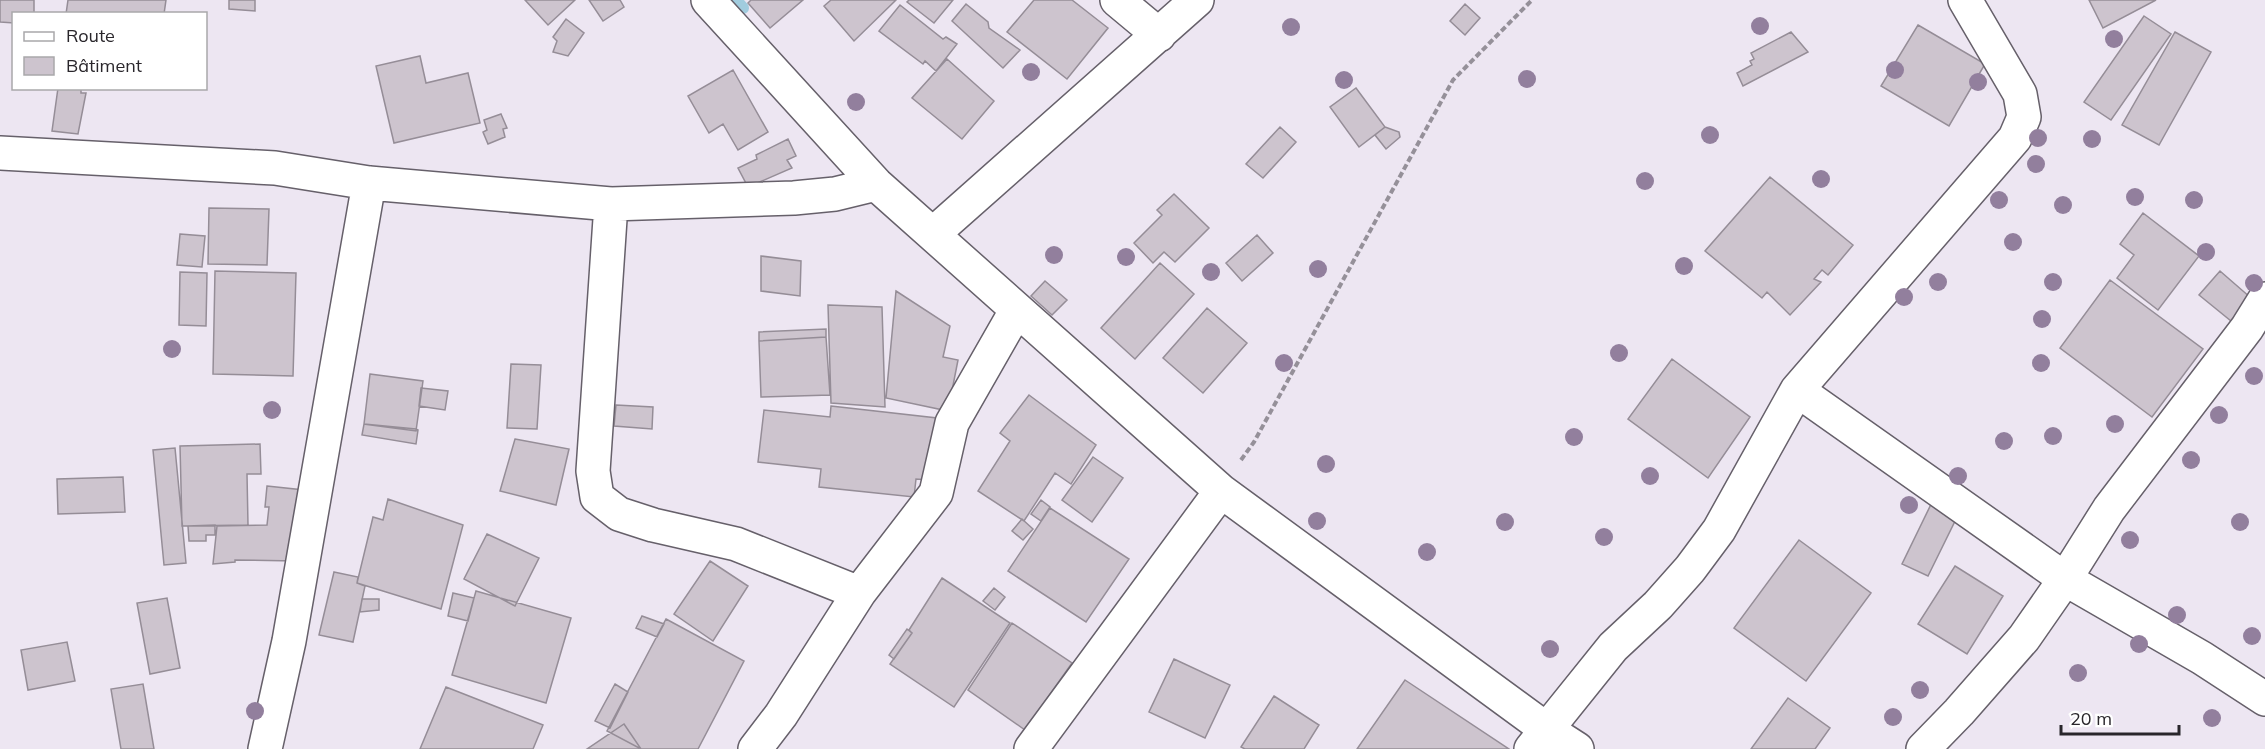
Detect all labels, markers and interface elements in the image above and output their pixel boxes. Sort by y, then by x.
legend [12,12,207,90]
text: Route [66,24,115,47]
text: Bâtiment [66,54,142,77]
scale bar [2061,698,2180,736]
text: 20 m [2070,707,2112,730]

